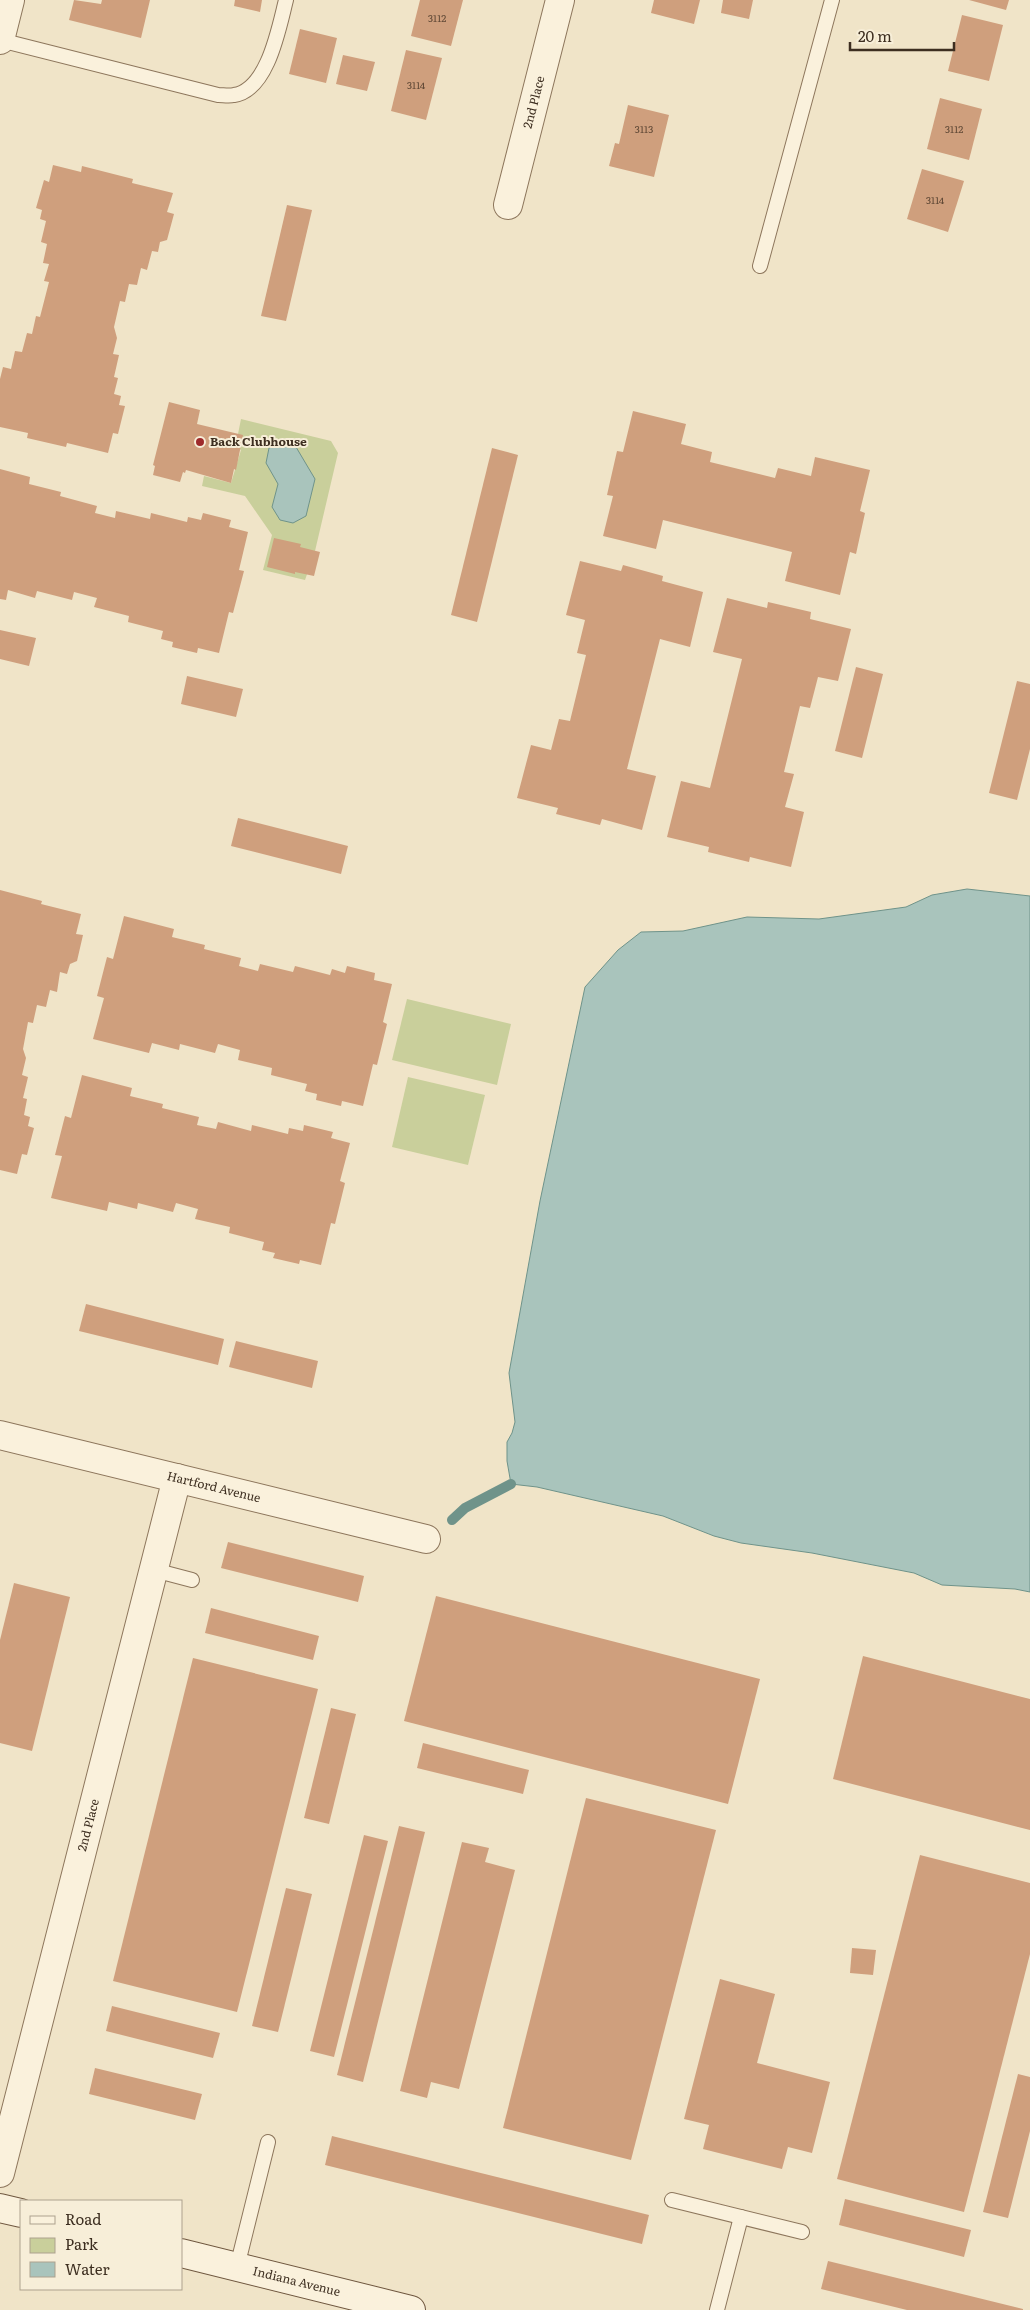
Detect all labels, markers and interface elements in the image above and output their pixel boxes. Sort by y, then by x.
house number: 3112 [428,10,446,25]
scale bar [850,20,954,52]
text: 20 m [858,24,892,47]
street label: 2nd Place [518,74,548,130]
house number: 3114 [407,77,426,92]
house number: 3113 [635,121,653,136]
house number: 3112 [945,121,963,136]
house number: 3114 [926,192,945,207]
place label: Back Clubhouse [210,432,307,450]
marker: Back Clubhouse [194,436,206,448]
street label: Hartford Avenue [165,1466,263,1506]
street label: 2nd Place [72,1797,103,1853]
legend [20,2200,182,2290]
text: Road [65,2207,101,2230]
text: Park [65,2232,99,2255]
text: Water [65,2257,110,2280]
street label: Indiana Avenue [251,2261,342,2300]

